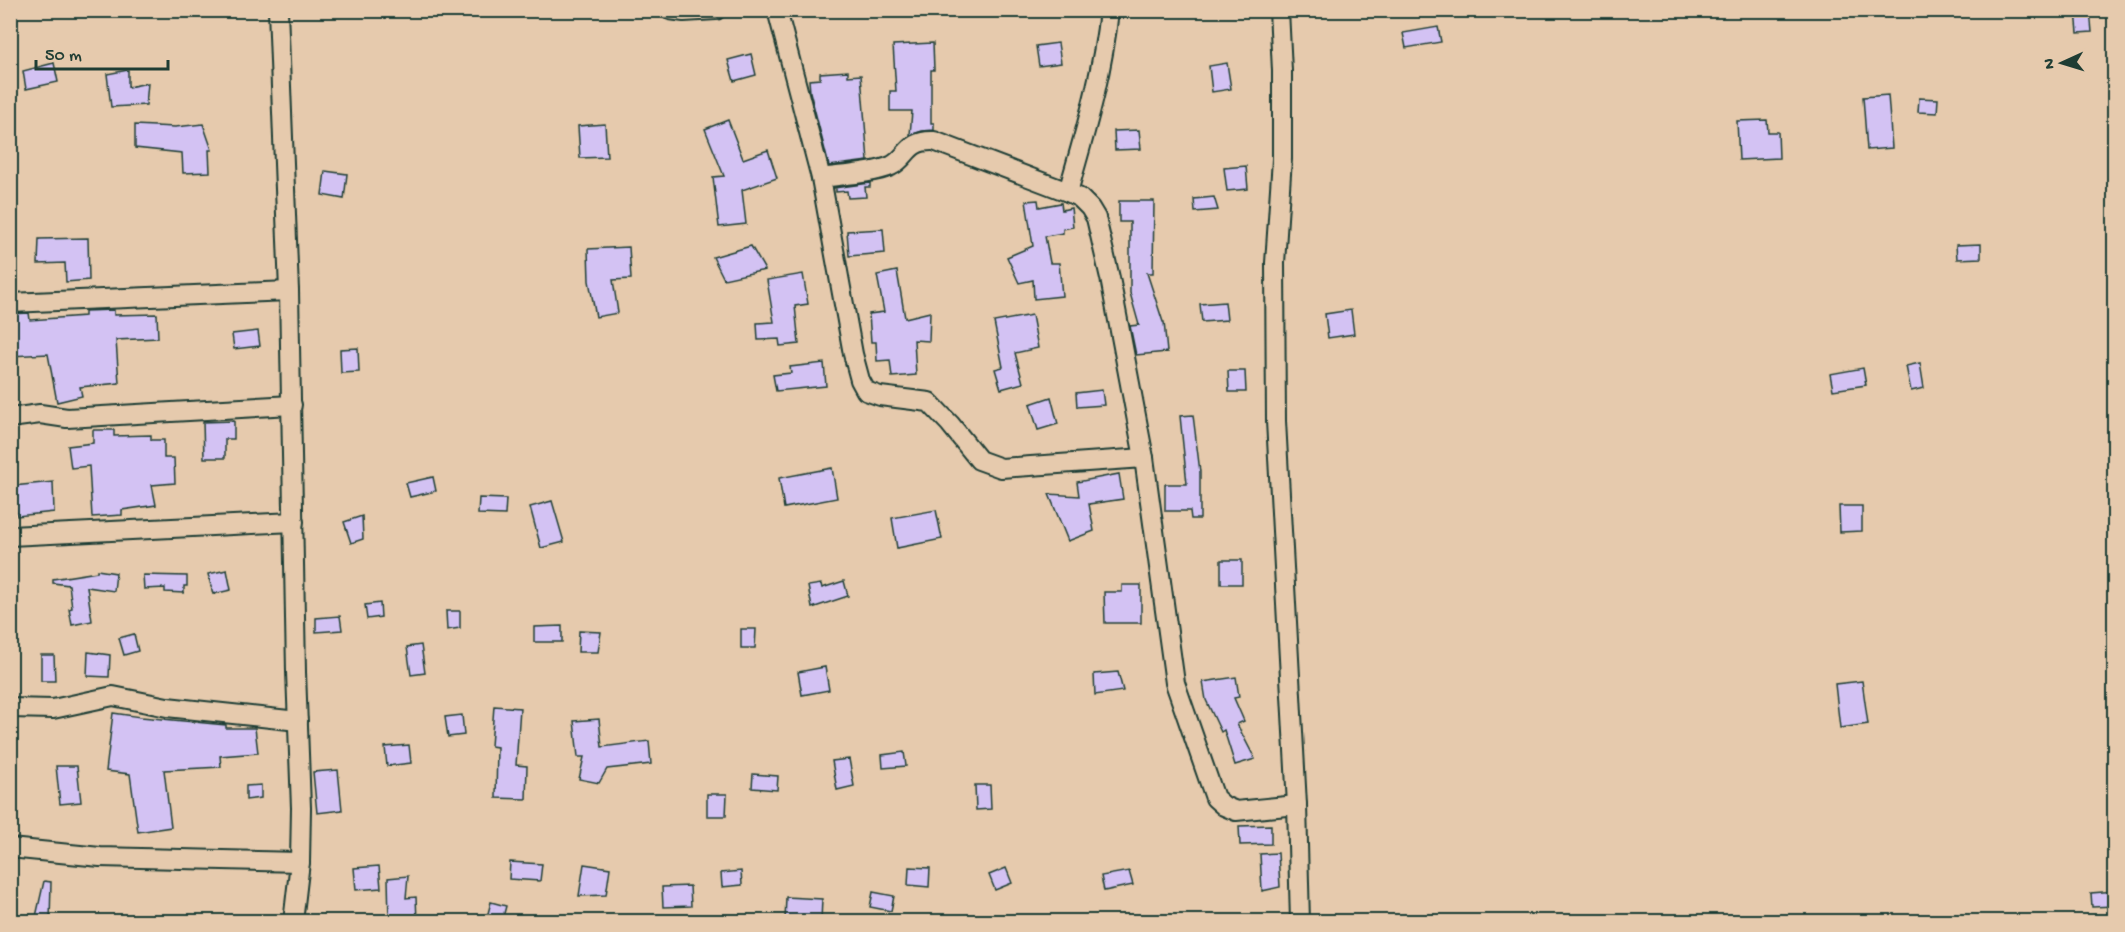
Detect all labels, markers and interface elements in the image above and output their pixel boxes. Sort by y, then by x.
scale bar [36,33,168,71]
north arrow [2032,33,2092,93]
text: 50 m [45,46,82,67]
text: N [2041,57,2060,70]

